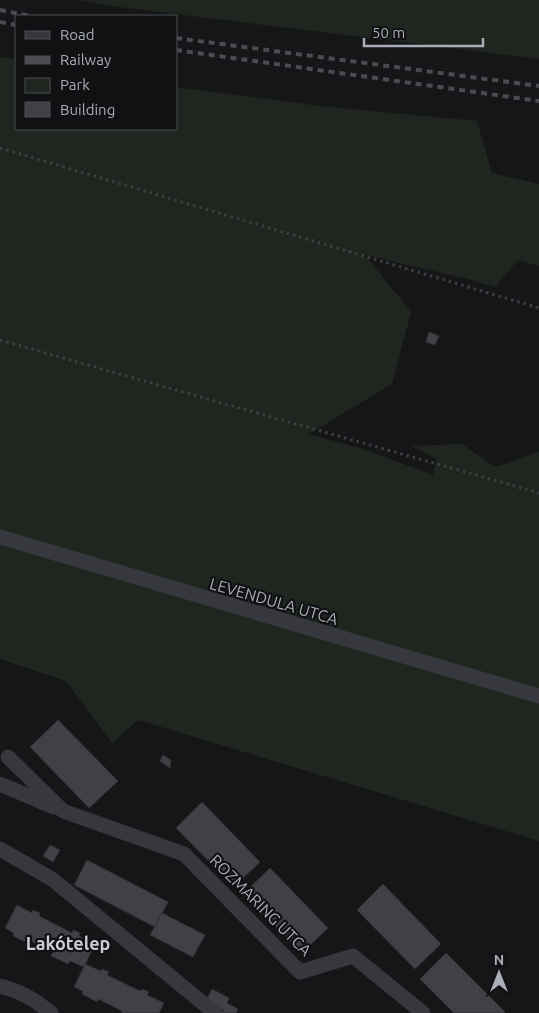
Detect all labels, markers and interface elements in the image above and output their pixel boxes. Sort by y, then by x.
legend [15,15,178,130]
scale bar [364,15,483,47]
text: 50 m [372,24,405,41]
text: Road [60,26,95,43]
text: Railway [60,51,111,68]
text: Park [60,76,90,93]
text: Building [60,101,115,118]
street label: LEVENDULA UTCA [208,574,341,628]
street label: ROZMARING UTCA [207,851,316,960]
district label: Lakótelep [26,933,110,953]
north arrow [474,948,524,998]
text: N [494,952,504,968]

